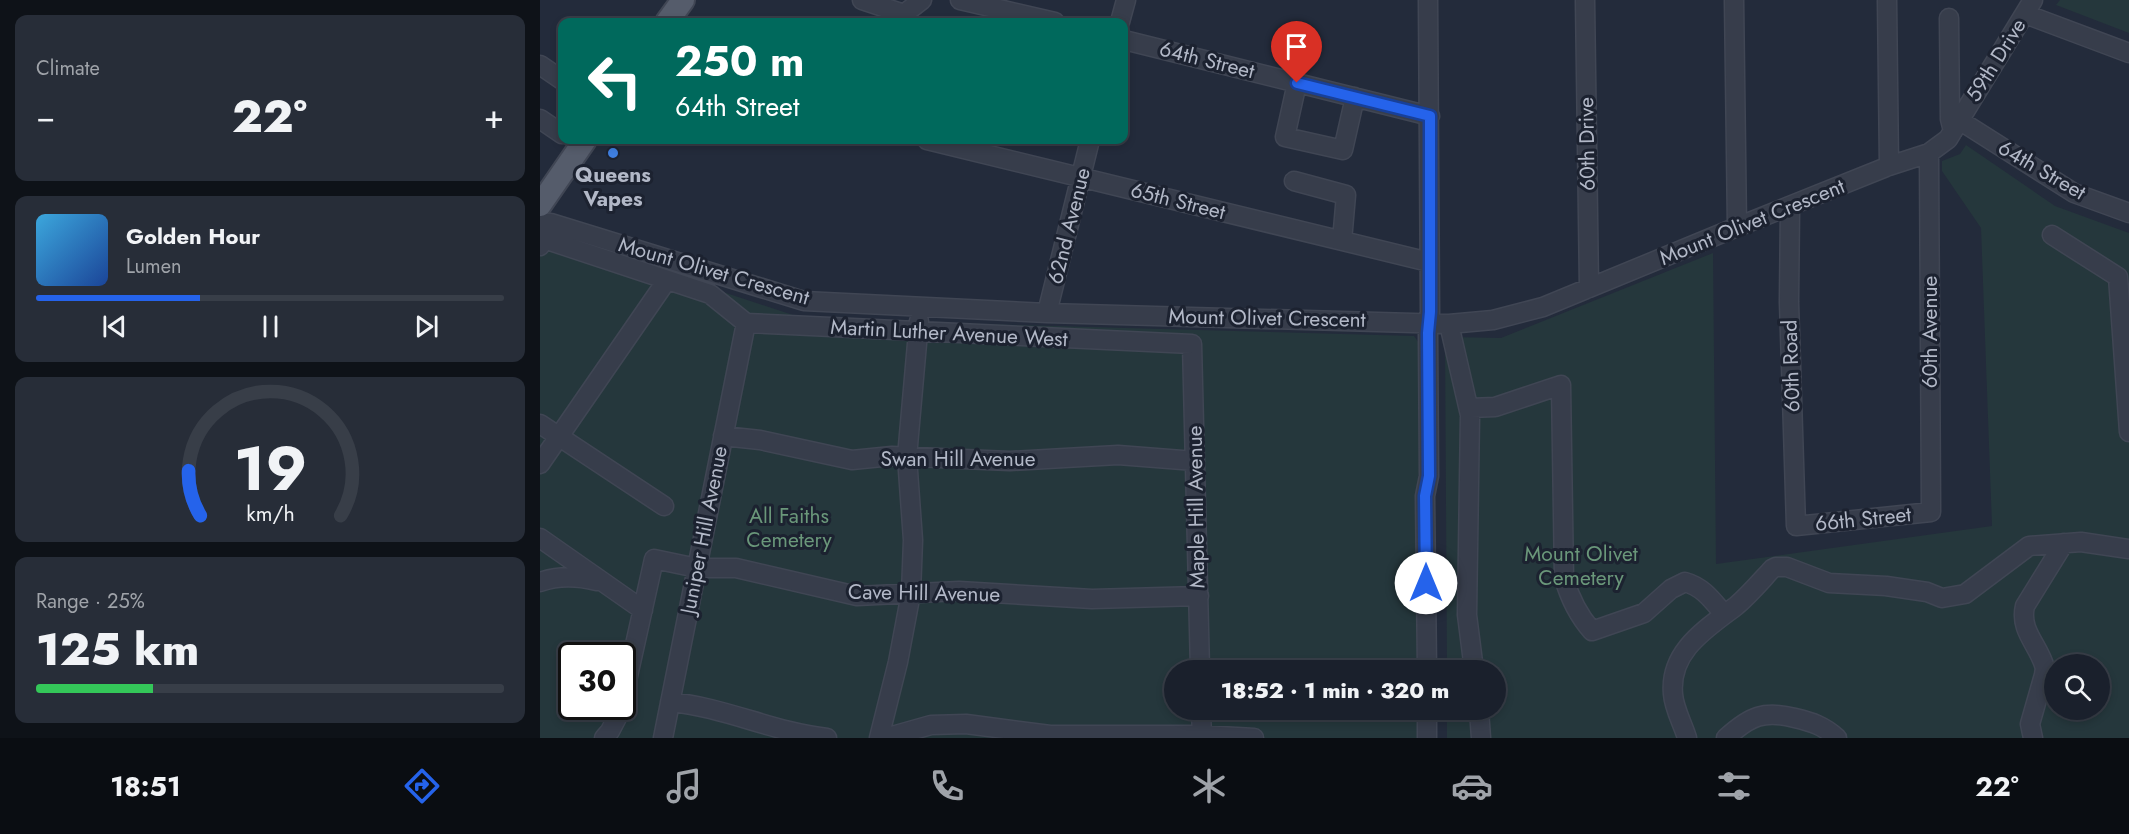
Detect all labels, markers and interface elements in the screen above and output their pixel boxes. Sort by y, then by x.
street label: 59th Drive [1959,12,2033,107]
pin [1271,21,1322,83]
icon: arrive [1280,30,1313,63]
text: 250 m [675,31,805,92]
street label: 64th Street [1156,34,1258,86]
icon: left [576,42,654,120]
text: Climate [36,54,100,83]
text: 22° [232,84,307,149]
text: 64th Street [675,87,799,126]
text: − [36,93,55,140]
text: + [484,93,504,140]
street label: 60th Drive [1571,97,1603,191]
street label: 64th Street [1993,133,2091,207]
marker: Queens Vapes [606,146,620,160]
place label: Queens Vapes [575,160,651,214]
street label: 62nd Avenue [1040,165,1098,287]
street label: Mount Olivet Crescent [1655,171,1849,273]
street label: 65th Street [1128,175,1228,227]
text: Golden Hour [126,220,260,252]
street label: Mount Olivet Crescent [615,229,813,313]
text: Lumen [126,252,182,281]
street label: 60th Avenue [1915,276,1945,388]
street label: Mount Olivet Crescent [1168,301,1366,335]
icon: previous [98,310,131,343]
icon: pause [254,310,287,343]
icon: next [410,310,443,343]
street label: Martin Luther Avenue West [830,312,1068,354]
street label: 60th Road [1774,319,1808,413]
text: 19 [233,424,307,514]
street label: Maple Hill Avenue [1180,425,1212,589]
street label: Juniper Hill Avenue [672,443,735,620]
street label: Swan Hill Avenue [880,444,1036,474]
text: km/h [246,499,294,530]
street label: 66th Street [1813,499,1913,539]
park label: All Faiths Cemetery [746,501,832,555]
park label: Mount Olivet Cemetery [1524,539,1638,593]
position arrow [1394,551,1458,615]
street label: Cave Hill Avenue [848,577,1001,609]
text: Range · 25% [36,587,145,616]
text: 125 km [36,617,199,682]
speed limit sign: 30 [558,642,636,720]
map controls [2044,654,2110,720]
button: search [2044,654,2110,720]
text: 18:52 · 1 min · 320 m [1221,674,1449,706]
icon: directions [401,765,443,807]
icon: music [663,765,705,807]
icon: phone [926,765,968,807]
icon: climate [1188,765,1230,807]
icon: car [1451,765,1493,807]
icon: filters [1713,765,1755,807]
text: 18:51 [110,767,181,806]
text: 22° [1975,767,2019,806]

